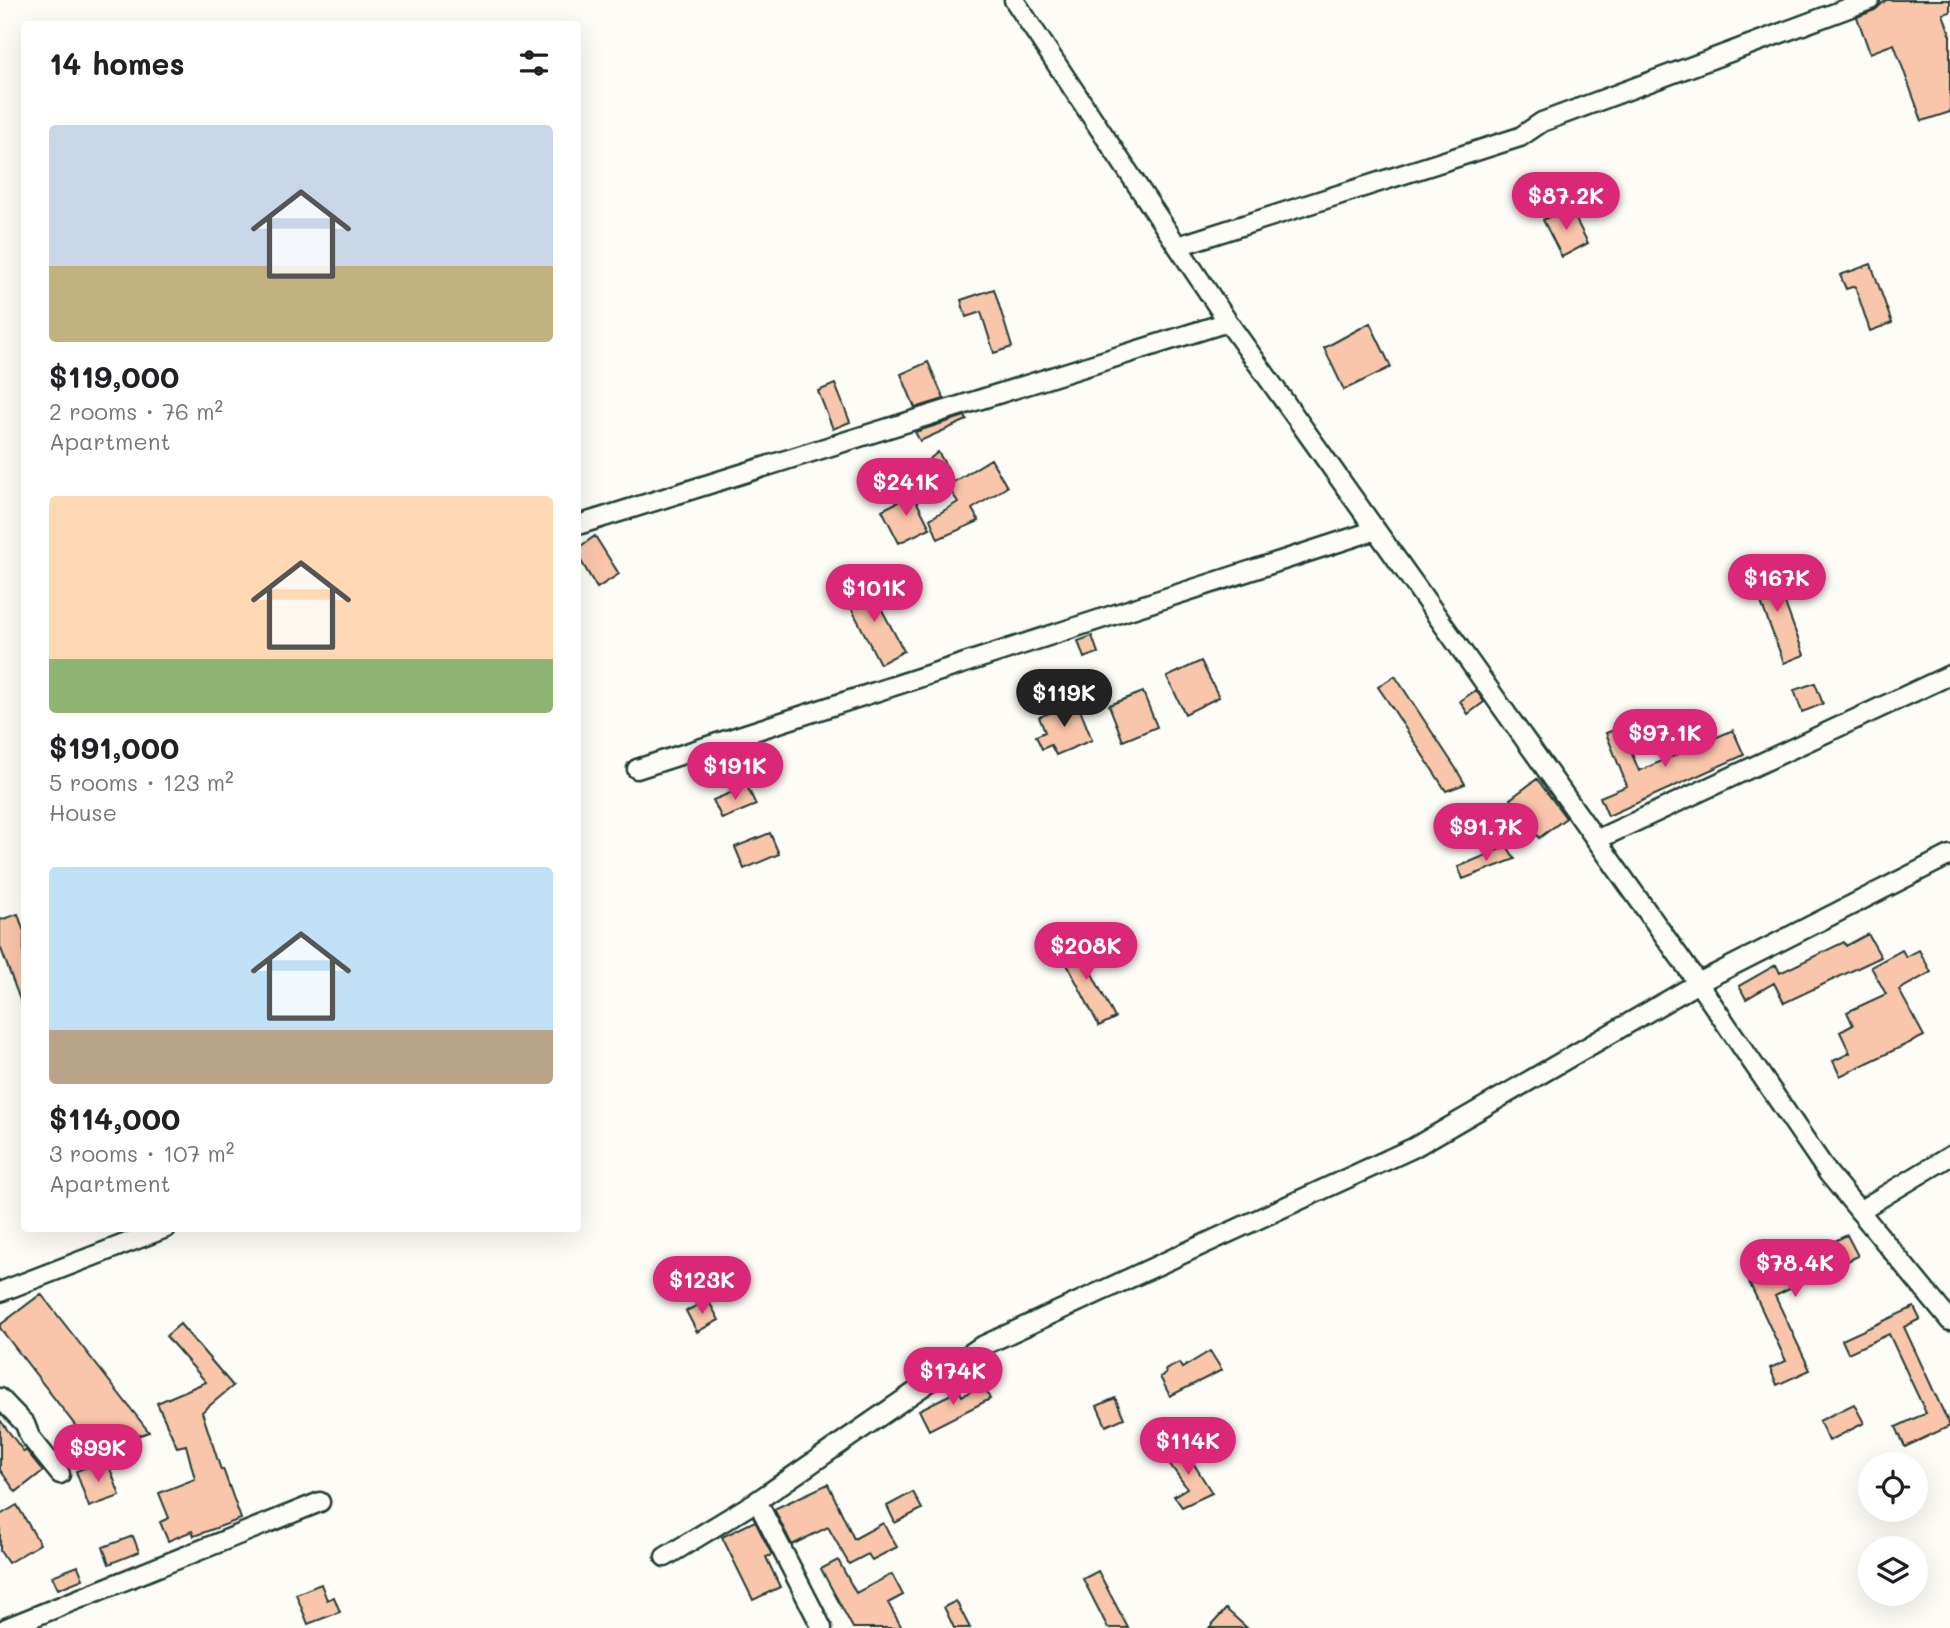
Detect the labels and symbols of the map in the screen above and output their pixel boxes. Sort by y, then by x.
pin: $87.2K [1509,173,1623,232]
pin: $241K [857,458,955,518]
pin: $167K [1728,554,1826,614]
pin: $101K [825,564,923,624]
pin: $119K [1015,670,1113,729]
pin: $97.1K [1608,710,1722,769]
pin: $191K [686,742,784,802]
pin: $91.7K [1429,804,1543,863]
pin: $208K [1037,922,1135,982]
pin: $78.4K [1738,1240,1852,1299]
pin: $123K [653,1256,751,1316]
pin: $174K [904,1348,1002,1407]
pin: $114K [1139,1418,1237,1477]
pin: $99K [57,1424,139,1484]

